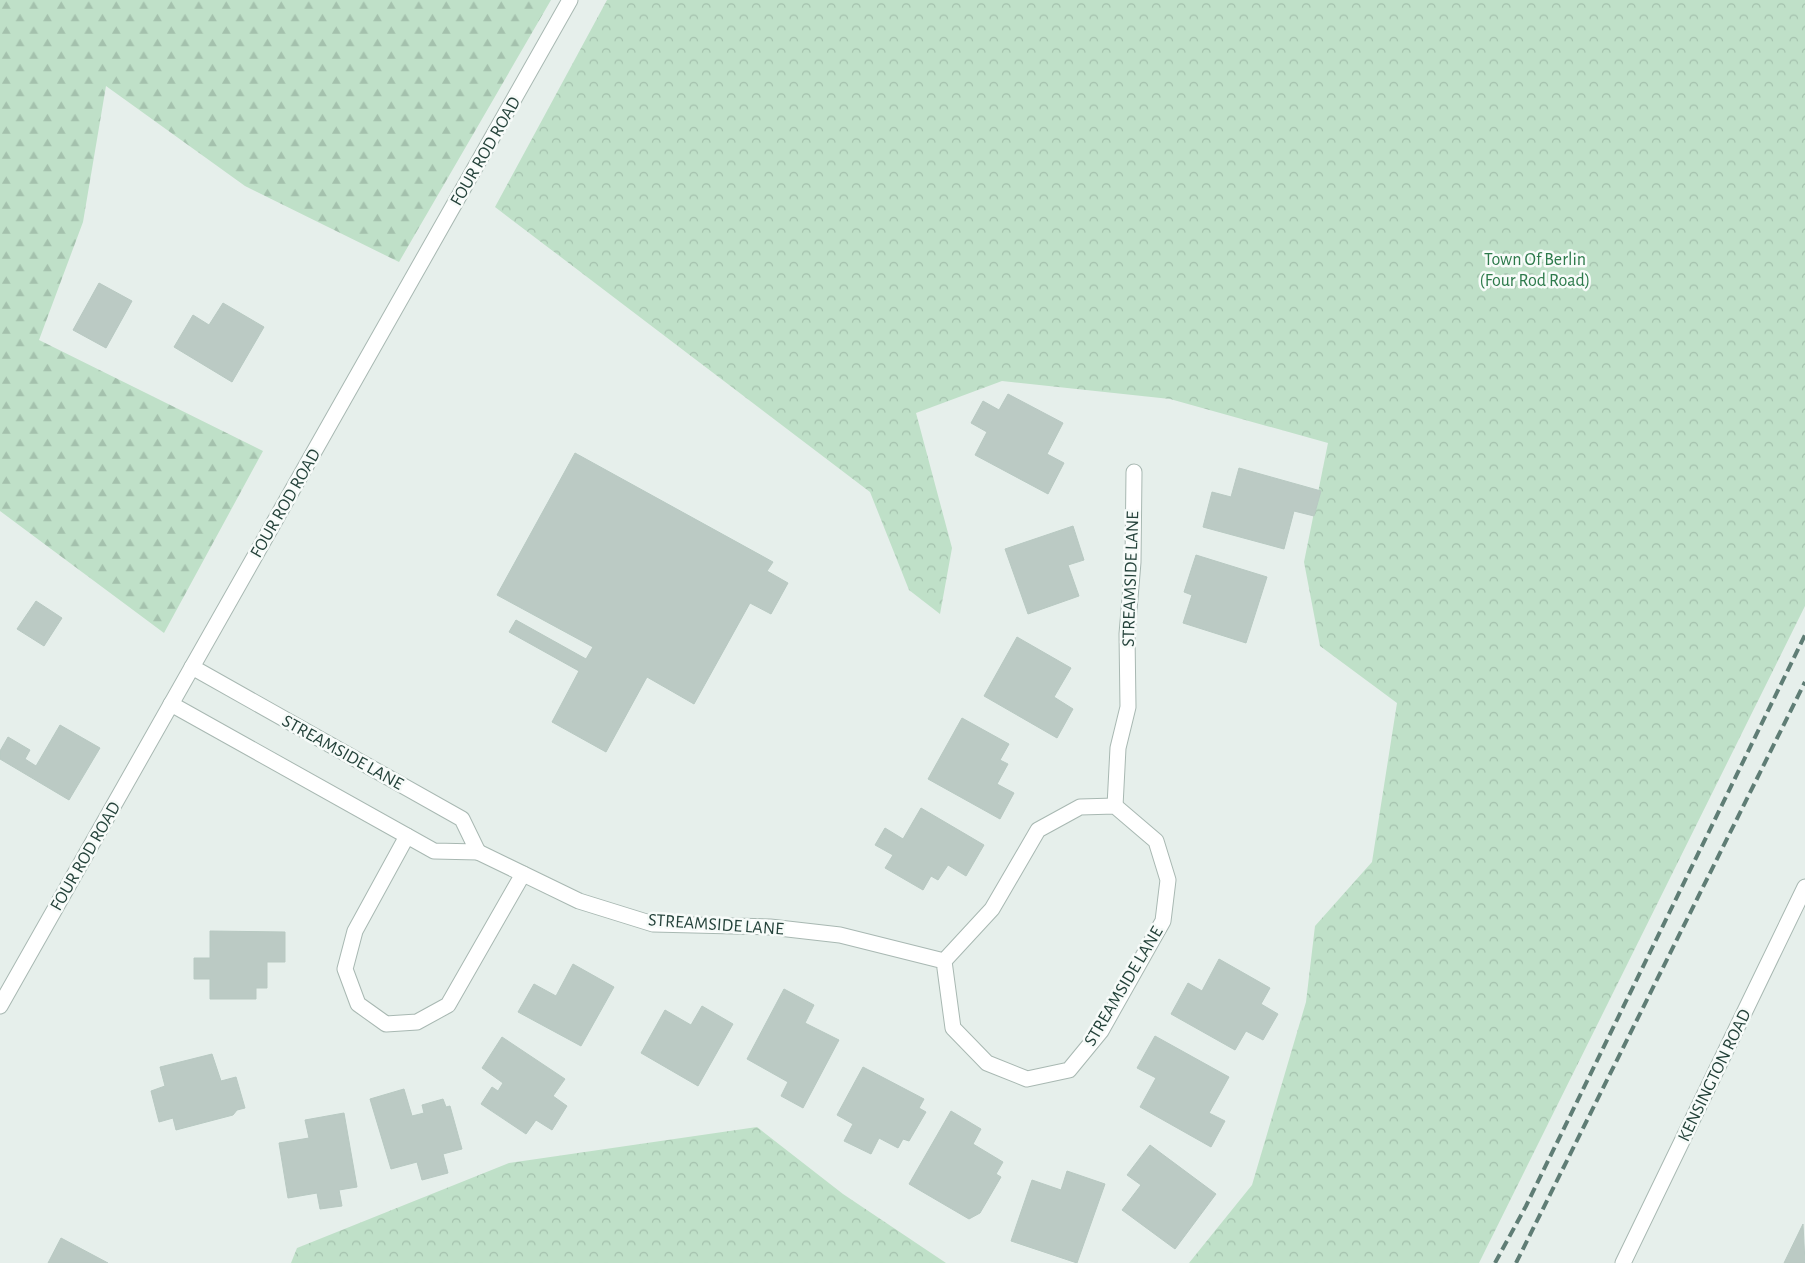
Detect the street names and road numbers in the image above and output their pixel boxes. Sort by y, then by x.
street label: FOUR ROD ROAD [447,94,524,209]
street label: FOUR ROD ROAD [247,446,324,561]
street label: STREAMSIDE LANE [1120,511,1142,647]
street label: STREAMSIDE LANE [279,712,407,794]
street label: FOUR ROD ROAD [47,799,124,914]
street label: STREAMSIDE LANE [648,911,785,939]
street label: STREAMSIDE LANE [1081,923,1167,1049]
street label: KENSINGTON ROAD [1675,1006,1755,1144]

